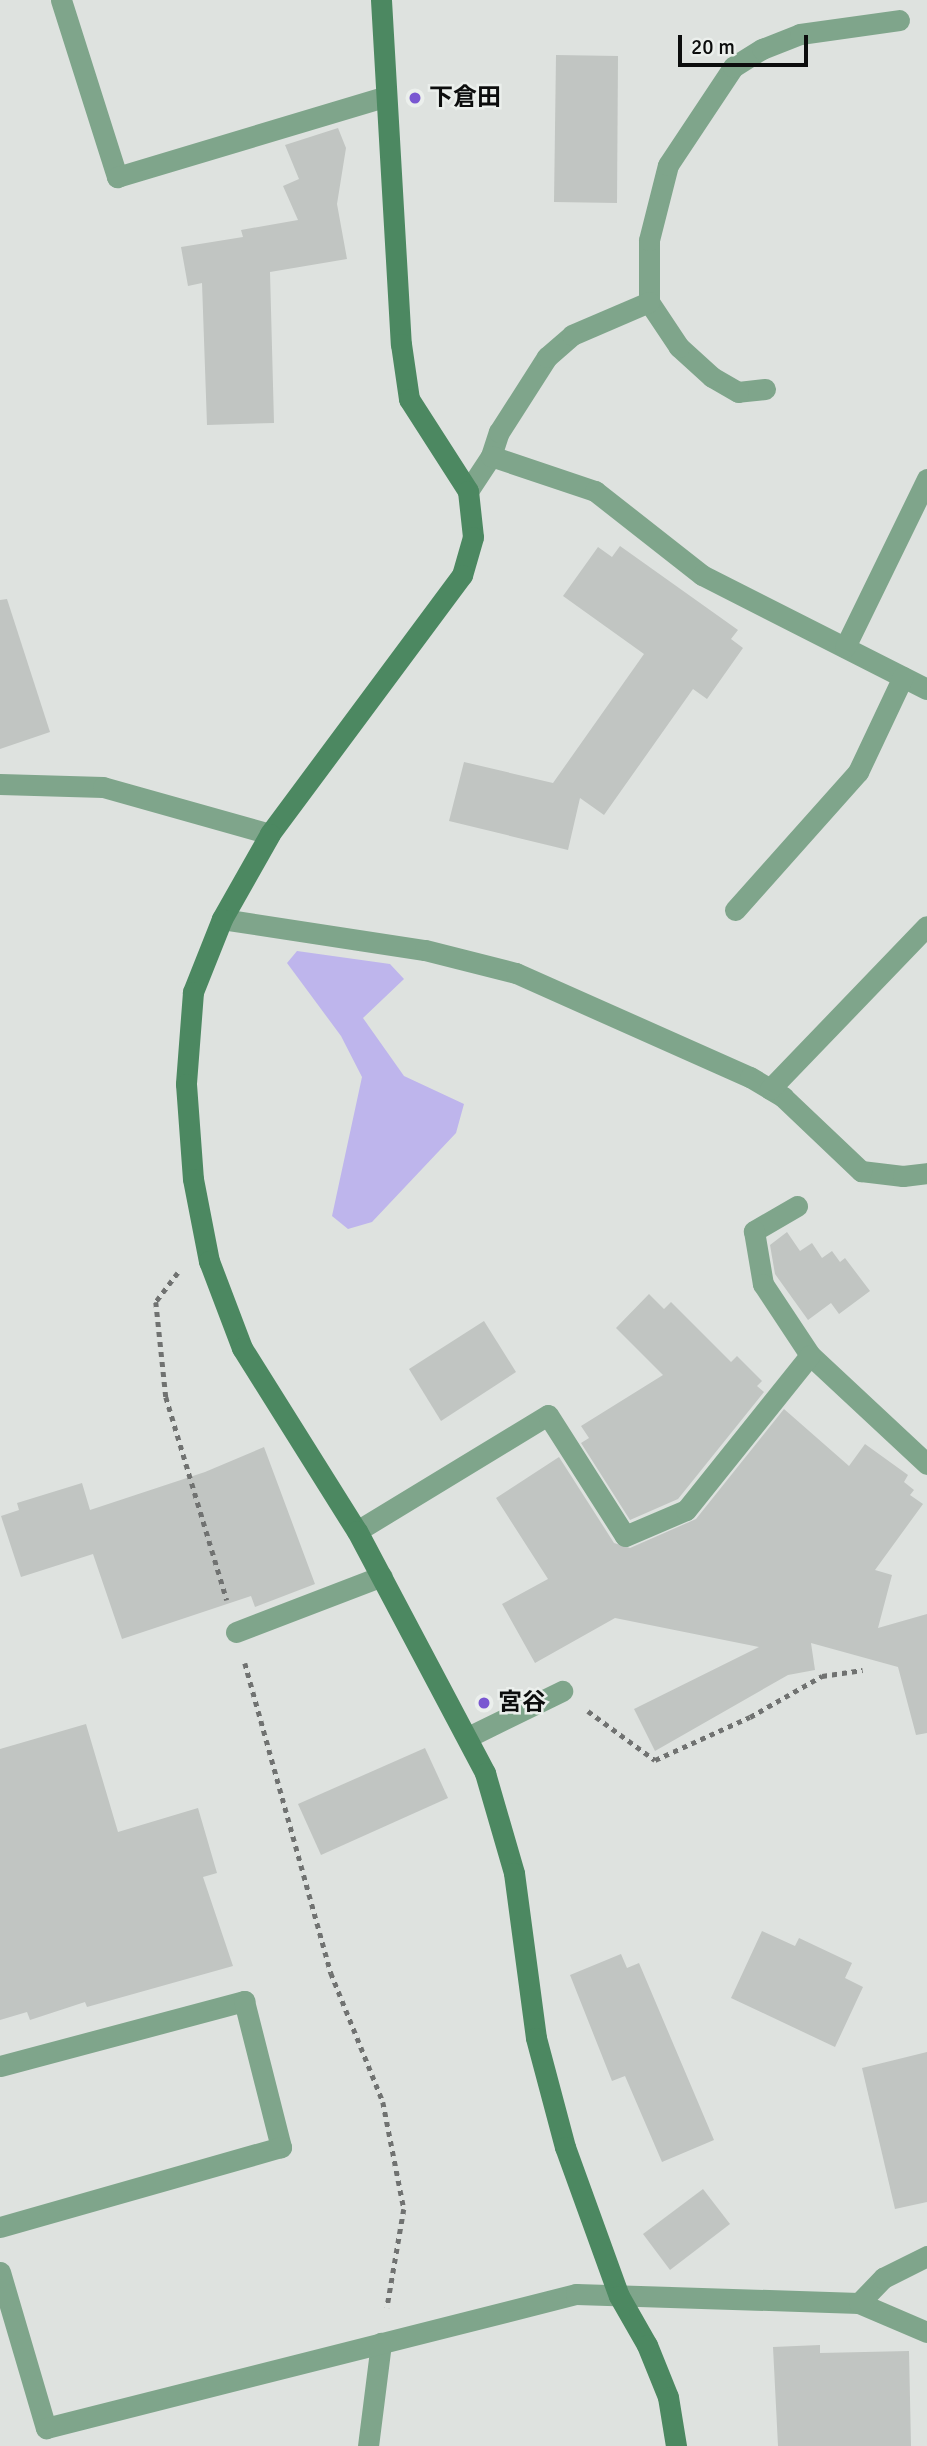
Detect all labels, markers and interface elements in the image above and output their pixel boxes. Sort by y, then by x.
scale bar [682,21,811,65]
text: 20 m [691,34,735,60]
place label: 下倉田 [429,84,501,112]
marker: 下倉田 [407,90,423,106]
place label: 宮谷 [498,1689,546,1717]
marker: 宮谷 [476,1695,492,1711]

